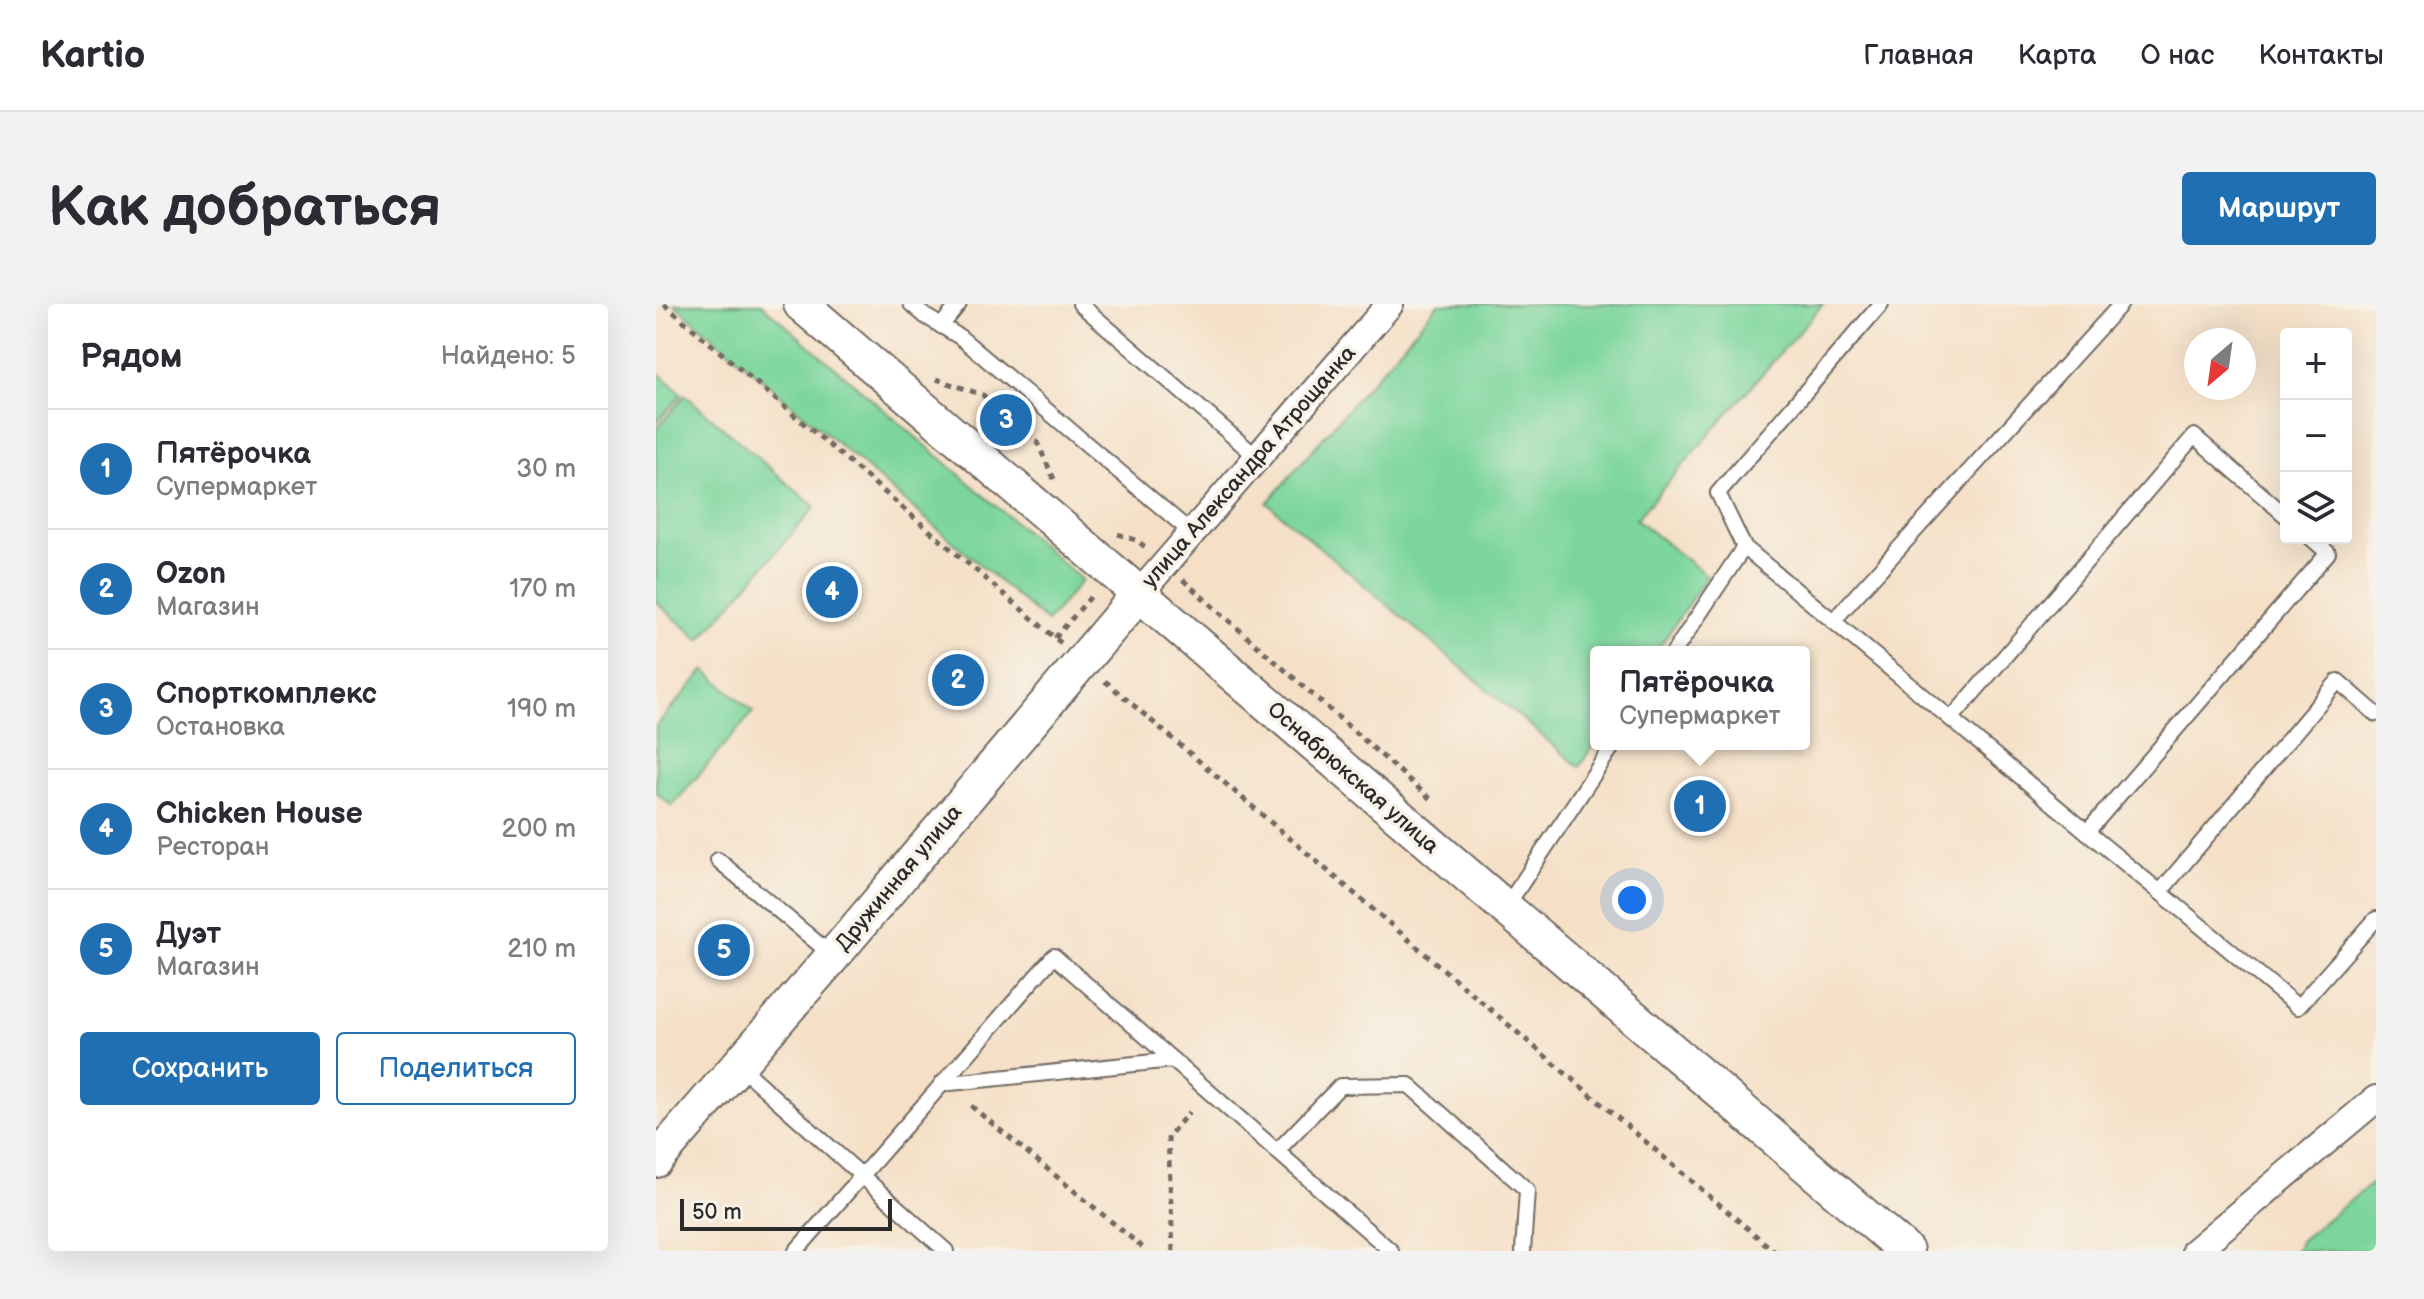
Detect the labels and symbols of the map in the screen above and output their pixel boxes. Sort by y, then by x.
north arrow [2184,328,2256,400]
street label: улица Александра Атрощанка [1136,340,1362,594]
pin: 3 [980,390,1032,450]
pin: 4 [806,562,858,622]
pin: 2 [932,650,984,710]
street label: Оснабрюкская улица [1262,696,1444,860]
pin: 1 [1674,776,1726,836]
street label: Дружинная улица [830,799,968,957]
your location [1612,880,1652,920]
pin: 5 [698,920,750,980]
scale bar [680,1195,892,1231]

